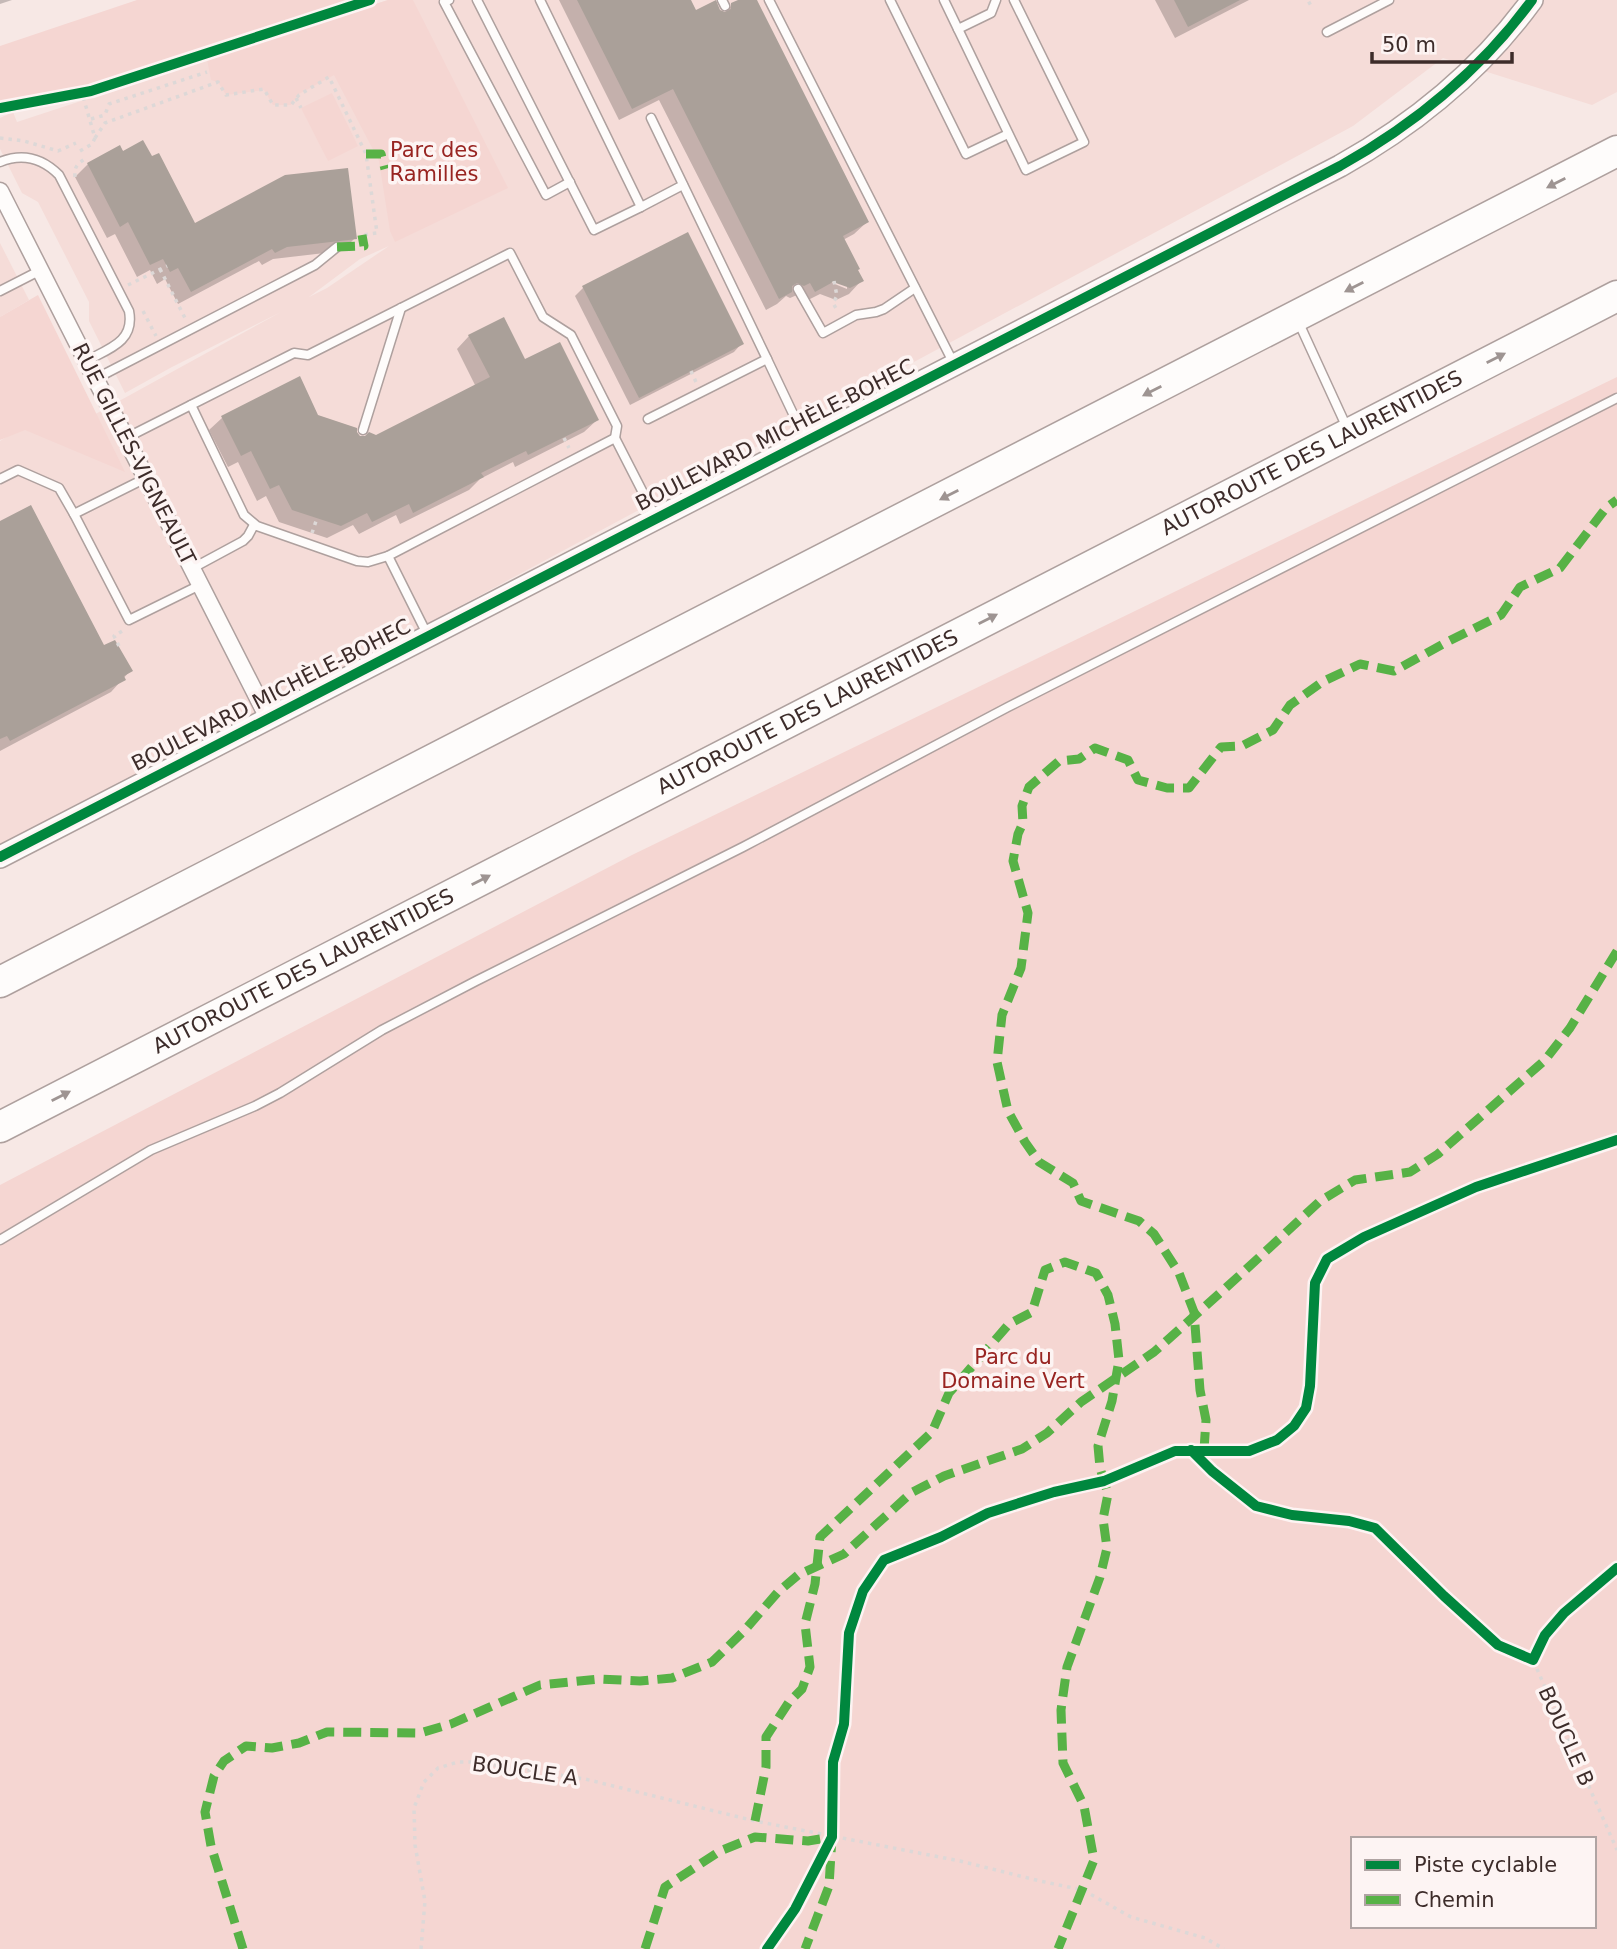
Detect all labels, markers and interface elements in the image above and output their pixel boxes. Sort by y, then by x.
scale bar [1372,21,1512,65]
text: 50 m [1382,33,1436,57]
park label: Parc des Ramilles [390,138,478,186]
one-way arrow [1546,177,1566,188]
one-way arrow [1344,281,1364,293]
street label: RUE GILLES-VIGNEAULT [67,339,201,569]
one-way arrow [1486,352,1506,364]
street label: BOULEVARD MICHÈLE-BOHEC [631,353,918,516]
street label: AUTOROUTE DES LAURENTIDES [1157,366,1466,540]
one-way arrow [1142,385,1162,397]
one-way arrow [940,489,959,501]
street label: BOULEVARD MICHÈLE-BOHEC [127,613,414,776]
one-way arrow [979,614,999,626]
street label: AUTOROUTE DES LAURENTIDES [653,625,962,799]
one-way arrow [471,874,491,886]
street label: AUTOROUTE DES LAURENTIDES [149,884,458,1058]
one-way arrow [51,1090,71,1101]
park label: Parc du Domaine Vert [941,1345,1085,1393]
street label: BOUCLE B [1533,1682,1599,1790]
street label: BOUCLE A [471,1752,580,1790]
legend [1351,1837,1596,1928]
text: Piste cyclable [1414,1853,1557,1877]
text: Chemin [1414,1888,1495,1912]

